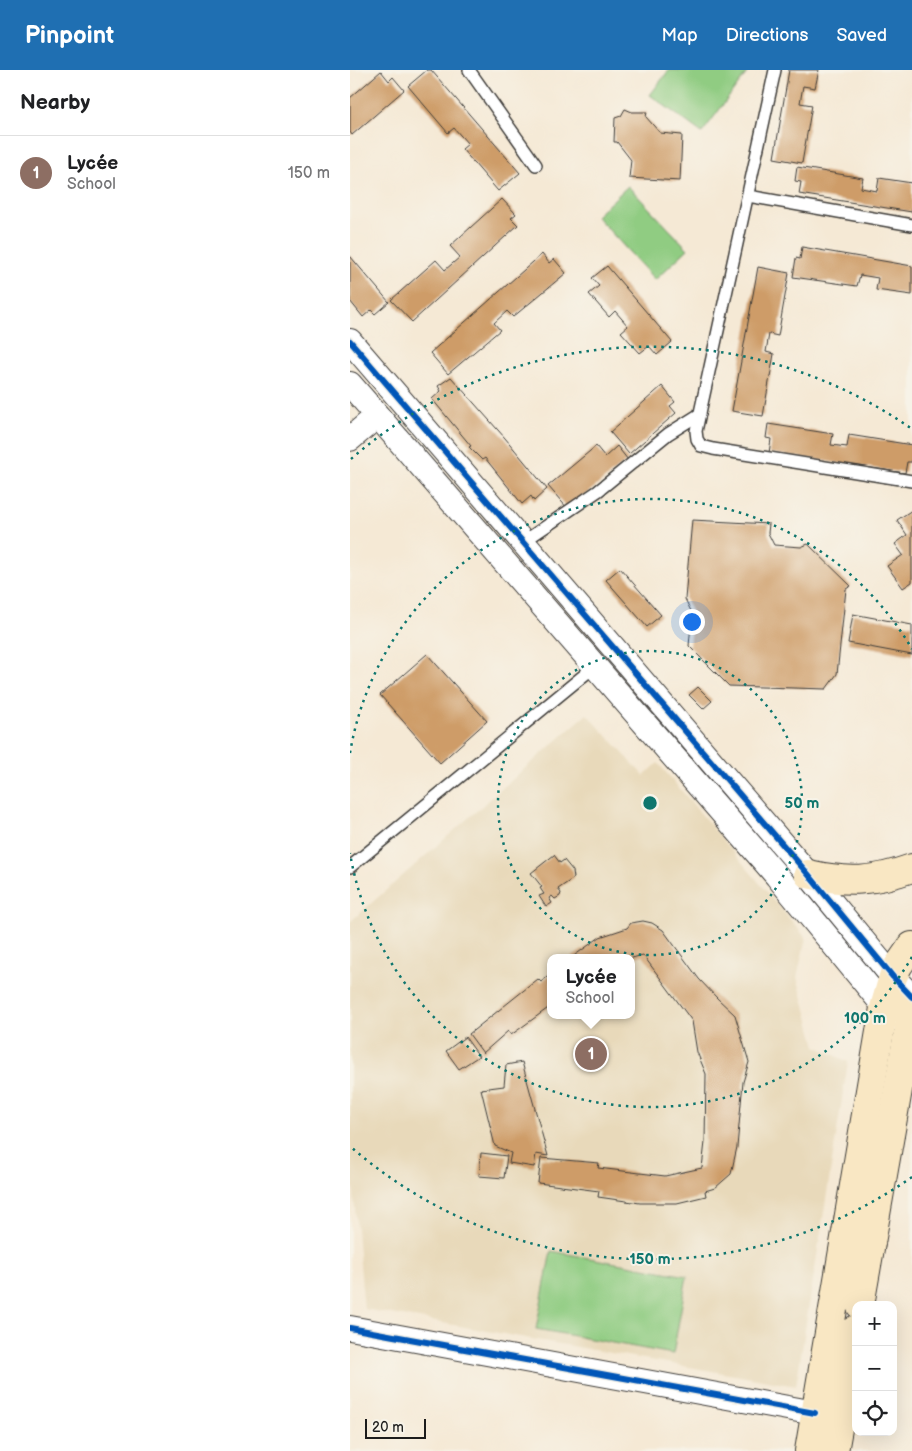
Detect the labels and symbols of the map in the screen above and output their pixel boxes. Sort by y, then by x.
your location [679,609,705,635]
centre of rings [641,794,659,812]
text: 50 m [785,794,820,813]
text: 100 m [844,1009,886,1028]
pin: 1 [575,1035,607,1073]
text: 150 m [629,1250,671,1269]
scale bar [365,1416,426,1439]

